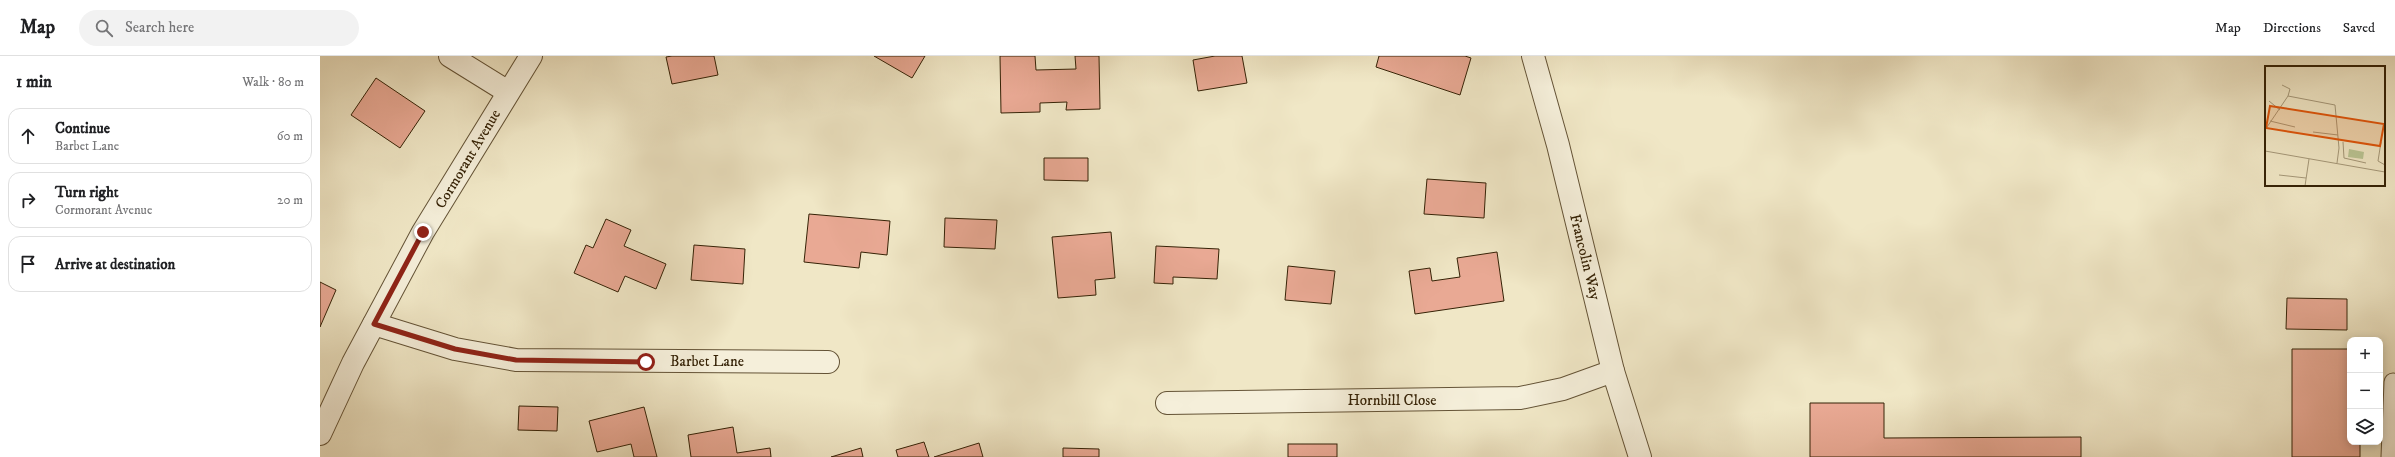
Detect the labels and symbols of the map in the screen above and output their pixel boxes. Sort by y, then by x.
inset map [2265,66,2385,186]
street label: Cormorant Avenue [431,106,505,212]
street label: Francolin Way [1565,212,1605,303]
route end [414,223,432,241]
street label: Barbet Lane [670,352,744,371]
route start [637,353,655,371]
street label: Hornbill Close [1347,391,1437,410]

